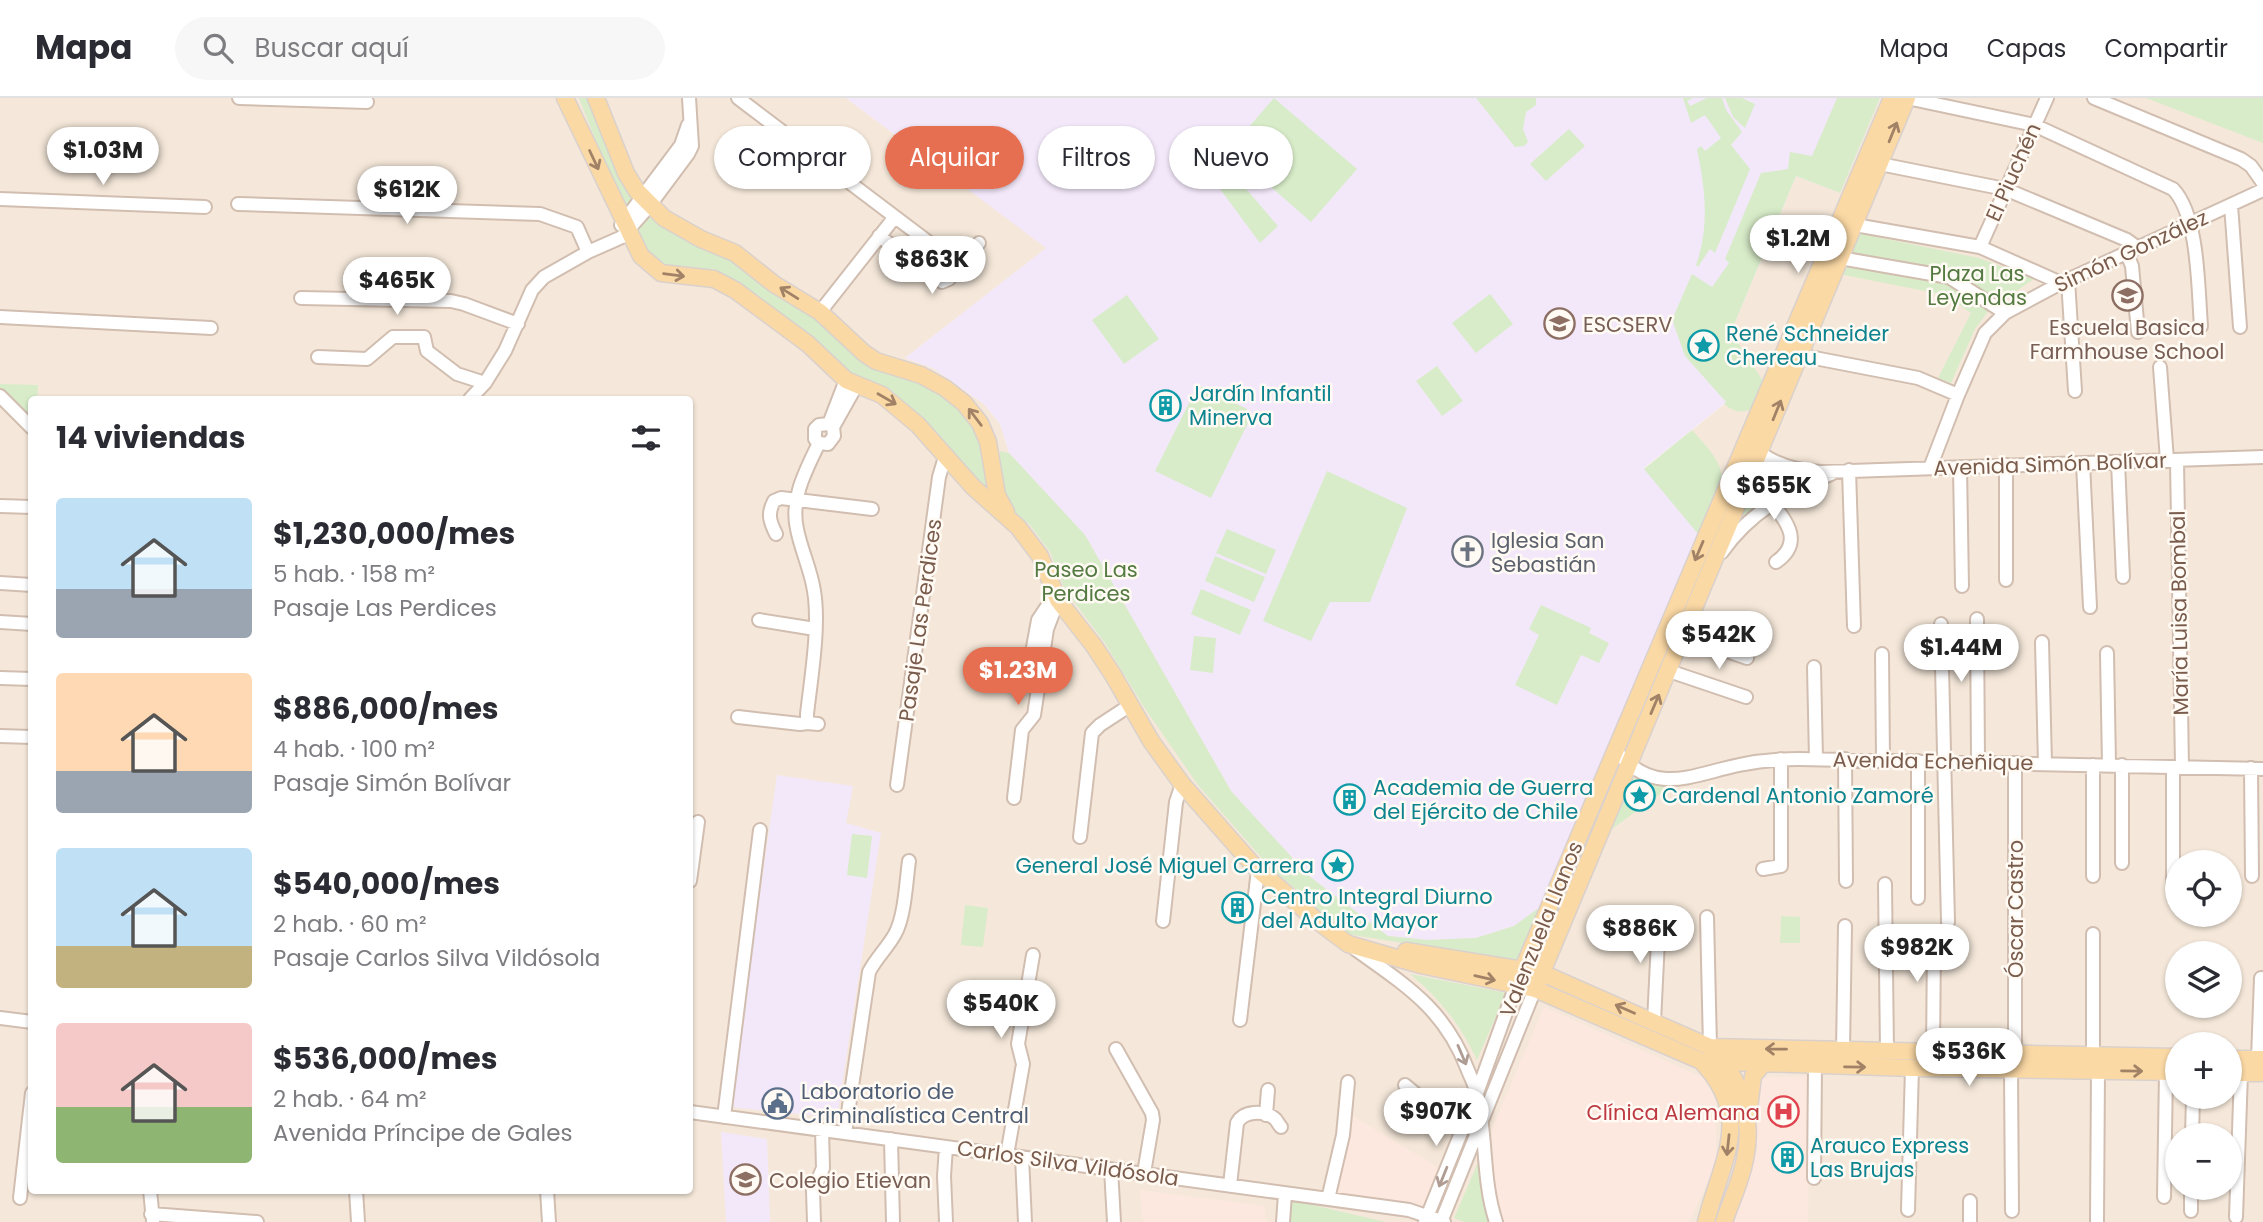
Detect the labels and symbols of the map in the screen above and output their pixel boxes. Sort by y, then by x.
street label: El Piuchén [1978,118,2048,226]
one-way arrow [1888,122,1901,144]
pin: $1.03M [46,127,160,187]
one-way arrow [588,149,601,170]
pin: $612K [358,166,456,226]
street label: Simón González [2049,203,2213,299]
pin: $1.2M [1749,216,1847,275]
pin: $863K [883,236,981,296]
pin: $465K [348,258,446,317]
park label: Plaza Las Leyendas [1927,259,2027,312]
one-way arrow [662,269,685,282]
school or university icon: Escuela Basica Farmhouse School [2110,278,2144,312]
one-way arrow [780,285,799,300]
school or university icon: ESCSERV [1543,307,1577,341]
place label: ESCSERV [1583,310,1672,339]
place label: Escuela Basica Farmhouse School [2030,313,2224,366]
place label: René Schneider Chereau [1726,319,1889,372]
place icon: René Schneider Chereau [1686,328,1720,362]
place label: Jardín Infantil Minerva [1189,379,1332,432]
building icon: Jardín Infantil Minerva [1149,388,1183,422]
one-way arrow [876,392,896,406]
one-way arrow [1772,400,1785,422]
one-way arrow [967,408,982,427]
street label: Avenida Simón Bolívar [1933,445,2167,483]
pin: $655K [1725,462,1823,522]
street label: María Luisa Bombal [2163,510,2195,716]
street label: Pasaje Las Perdices [891,517,949,723]
place label: Iglesia San Sebastián [1491,526,1604,579]
church icon: Iglesia San Sebastián [1451,535,1485,569]
one-way arrow [1692,540,1705,562]
park label: Paseo Las Perdices [1034,555,1138,608]
pin: $542K [1670,612,1768,671]
pin: $1.44M [1904,624,2018,684]
pin: $1.23M [961,648,1075,707]
one-way arrow [1650,693,1663,715]
street label: Avenida Echeñique [1832,745,2034,777]
place label: Academia de Guerra del Ejército de Chile [1373,773,1593,826]
place icon: Cardenal Antonio Zamoré [1622,778,1656,812]
place label: Cardenal Antonio Zamoré [1662,781,1934,810]
building icon: Academia de Guerra del Ejército de Chile [1333,782,1367,816]
street label: Valenzuela Llanos [1492,837,1590,1021]
street label: Óscar Castro [2001,840,2030,978]
place icon: General José Miguel Carrera [1320,848,1354,882]
place label: General José Miguel Carrera [1015,851,1314,880]
place label: Centro Integral Diurno del Adulto Mayor [1261,882,1493,935]
building icon: Centro Integral Diurno del Adulto Mayor [1221,891,1255,925]
pin: $886K [1591,906,1689,965]
pin: $982K [1868,924,1966,984]
one-way arrow [1473,972,1496,985]
pin: $540K [952,981,1050,1040]
one-way arrow [1615,1002,1636,1015]
pin: $536K [1920,1028,2018,1088]
one-way arrow [1765,1042,1788,1056]
one-way arrow [1456,1044,1469,1066]
one-way arrow [1844,1060,1867,1074]
one-way arrow [2120,1065,2143,1078]
place label: Laboratorio de Criminalística Central [801,1077,1029,1130]
public building icon: Laboratorio de Criminalística Central [761,1086,795,1120]
pin: $907K [1387,1088,1485,1148]
hospital icon: Clínica Alemana [1766,1095,1800,1129]
place label: Clínica Alemana [1586,1098,1760,1127]
place label: Arauco Express Las Brujas [1810,1131,1969,1184]
street label: Carlos Silva Vildósola [955,1133,1181,1193]
one-way arrow [1722,1134,1735,1156]
building icon: Arauco Express Las Brujas [1770,1140,1804,1174]
school or university icon: Colegio Etievan [729,1163,763,1197]
one-way arrow [1435,1165,1448,1187]
place label: Colegio Etievan [769,1166,931,1195]

